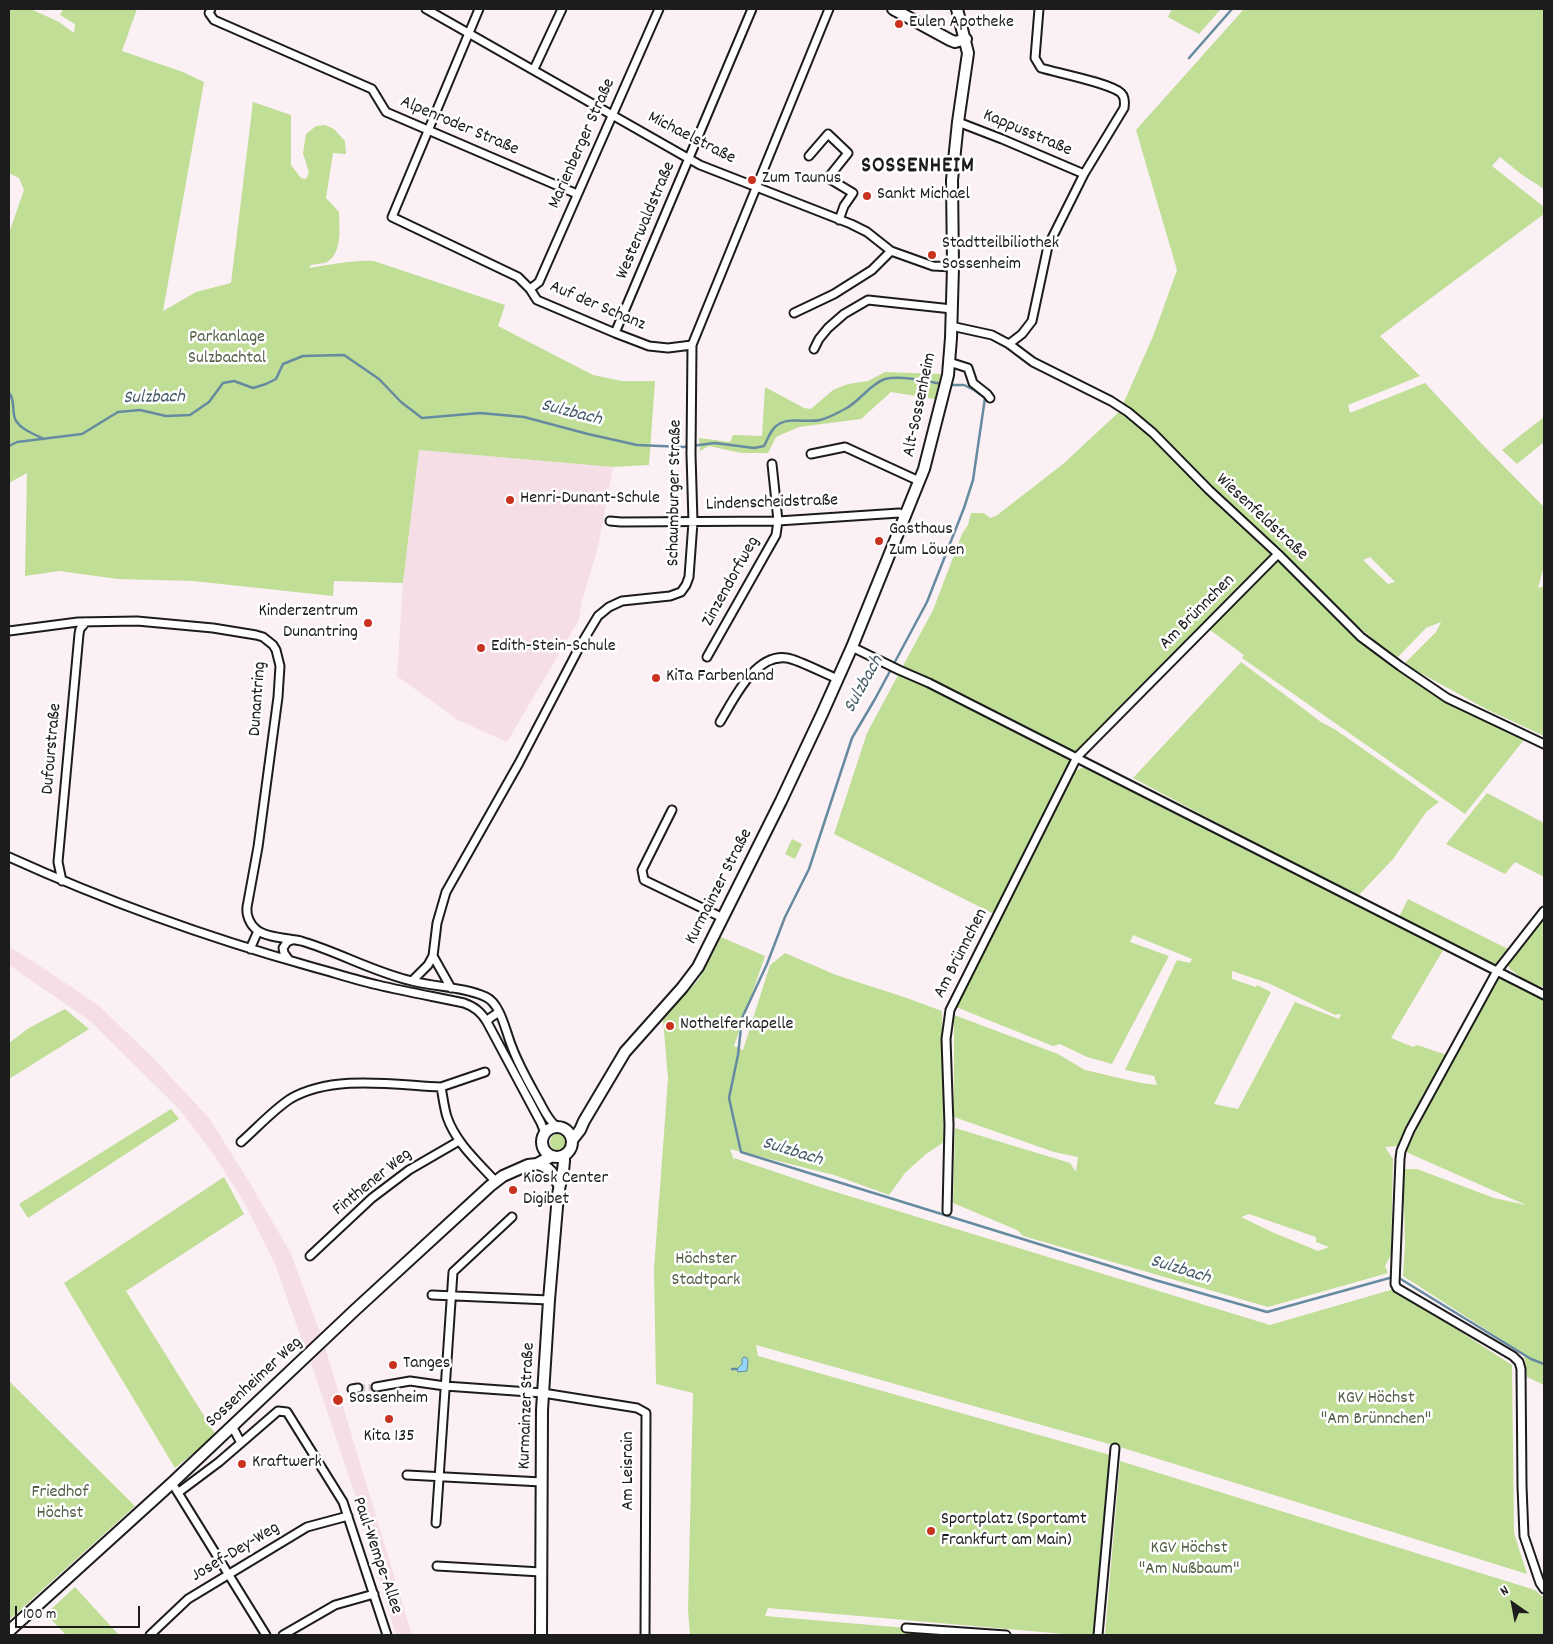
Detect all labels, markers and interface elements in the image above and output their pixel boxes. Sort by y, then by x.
place label: Eulen Apotheke [909,13,1014,35]
marker: Eulen Apotheke [893,18,905,30]
street label: Marienberger Straße [545,75,621,213]
street label: Alpenroder Straße [396,92,522,162]
street label: Kappusstraße [979,106,1075,162]
street label: Michaelstraße [643,108,739,170]
district label: SOSSENHEIM [860,155,976,181]
street label: Westerwaldstraße [613,159,681,283]
place label: Zum Taunus [762,169,841,191]
marker: Zum Taunus [746,174,758,186]
place label: Sankt Michael [877,185,970,207]
marker: Sankt Michael [861,190,873,202]
place label: Stadtteilbiliothek Sossenheim [942,234,1059,276]
marker: Stadtteilbiliothek Sossenheim [926,249,938,261]
street label: Auf der Schanz [546,277,648,337]
park label: Parkanlage Sulzbachtal [188,328,266,370]
street label: Alt-Sossenheim [899,351,943,459]
water label: Sulzbach [123,387,185,411]
water label: Sulzbach [538,395,604,433]
street label: Schaumburger Straße [664,419,688,567]
street label: Wiesenfeldstraße [1210,470,1312,566]
place label: Henri-Dunant-Schule [520,489,660,511]
street label: Lindenscheidstraße [706,491,838,517]
marker: Henri-Dunant-Schule [504,494,516,506]
place label: Gasthaus Zum Löwen [889,520,964,562]
street label: Zinzendorfweg [698,533,766,631]
marker: Gasthaus Zum Löwen [873,535,885,547]
street label: Am Brünnchen [1156,571,1240,655]
place label: Kinderzentrum Dunantring [259,602,358,644]
marker: Kinderzentrum Dunantring [362,617,374,629]
place label: Edith-Stein-Schule [491,637,616,659]
marker: Edith-Stein-Schule [475,642,487,654]
water label: Sulzbach [840,652,890,718]
street label: Dunantring [246,661,272,737]
place label: KiTa Farbenland [666,667,774,689]
marker: KiTa Farbenland [650,672,662,684]
street label: Dufourstraße [38,702,68,796]
street label: Kurmainzer Straße [682,826,758,948]
street label: Am Brünnchen [930,906,994,1002]
place label: Nothelferkapelle [680,1015,793,1037]
marker: Nothelferkapelle [664,1020,676,1032]
water label: Sulzbach [759,1133,825,1173]
street label: Finthener Weg [329,1145,417,1221]
place label: Kiosk Center Digibet [523,1169,608,1212]
marker: Kiosk Center Digibet [507,1184,519,1196]
park label: Höchster Stadtpark [672,1250,740,1292]
water label: Sulzbach [1147,1251,1213,1291]
street label: Sossenheimer Weg [202,1333,308,1433]
street label: Kurmainzer Straße [515,1342,541,1470]
place label: Tanges [403,1354,450,1376]
marker: Tanges [387,1359,399,1371]
place label: Sossenheim [349,1389,428,1411]
park label: KGV Höchst "Am Brünnchen" [1321,1389,1431,1432]
marker: Sossenheim [331,1393,345,1407]
marker: Kita 135 [383,1413,395,1425]
place label: Kita 135 [363,1427,415,1449]
street label: Am Leisrain [619,1431,641,1511]
place label: Kraftwerk [252,1453,322,1475]
marker: Kraftwerk [236,1458,248,1470]
park label: Friedhof Höchst [32,1483,88,1526]
street label: Paul-Wempe-Allee [346,1495,406,1617]
place label: Sportplatz (Sportamt Frankfurt am Main) [941,1510,1087,1552]
street label: Josef-Dey-Weg [188,1518,284,1588]
marker: Sportplatz (Sportamt Frankfurt am Main) [925,1525,937,1537]
park label: KGV Höchst "Am Nußbaum" [1139,1539,1239,1582]
north arrow [1488,1579,1538,1629]
text: N [1496,1581,1513,1602]
scale bar [18,1596,142,1628]
text: 100 m [23,1604,56,1626]

